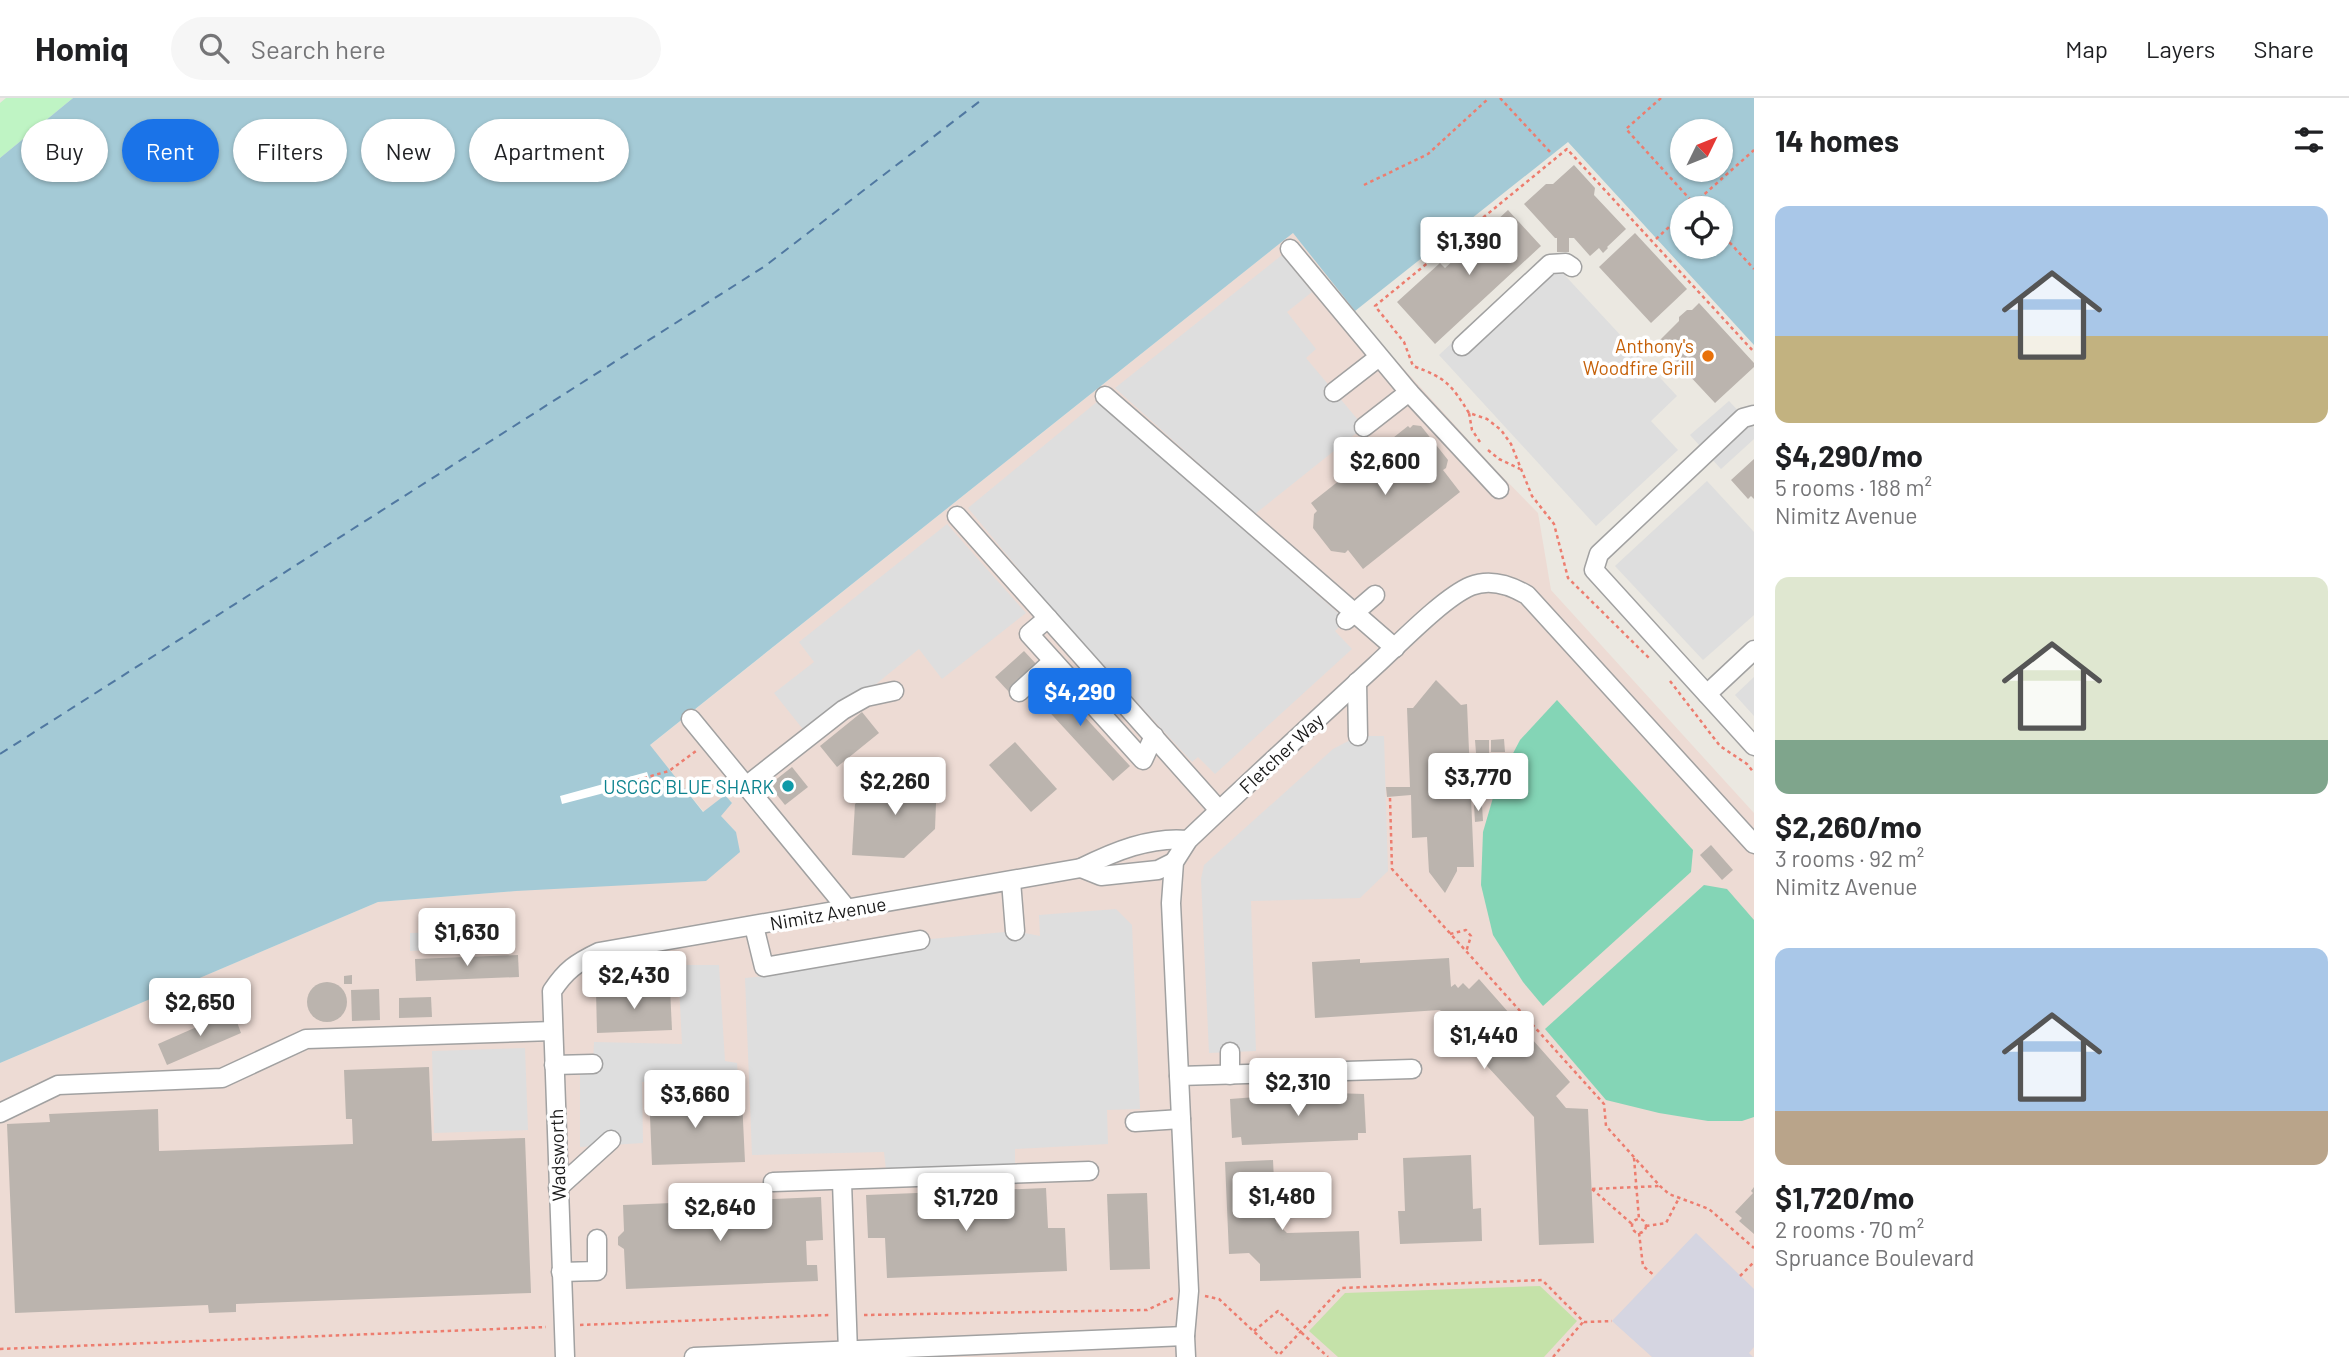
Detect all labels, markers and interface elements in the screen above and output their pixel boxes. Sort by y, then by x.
search box [171,17,661,80]
text: Homiq [35,28,129,68]
icon: search [195,29,233,67]
text: Search here [251,33,386,64]
text: Map [2065,34,2108,63]
text: Layers [2146,34,2215,63]
text: Share [2253,34,2314,63]
chip: Buy [21,119,108,182]
chip: Rent [122,119,219,182]
chip: Filters [233,119,347,182]
chip: New [361,119,455,182]
chip: Apartment [469,119,629,182]
north arrow [1670,119,1732,182]
map controls [1670,119,1733,259]
icon: filters [2290,121,2328,159]
text: 14 homes [1775,122,1899,158]
button: locate [1670,196,1733,259]
pin: $1,390 [1412,218,1526,277]
text: $1,390 [1436,226,1502,254]
icon: home [1989,252,2115,378]
place label: Anthony's Woodfire Grill [1583,334,1694,379]
marker: Anthony's Woodfire Grill [1700,348,1716,364]
text: $4,290/mo [1775,437,1923,473]
pin: $2,600 [1328,438,1442,497]
text: $2,600 [1350,446,1420,474]
text: 5 rooms · 188 m² [1775,473,1932,501]
text: Nimitz Avenue [1775,501,1918,529]
icon: home [1989,623,2115,749]
pin: $4,290 [1023,668,1137,728]
text: $4,290 [1044,677,1116,705]
street label: Fletcher Way [1234,708,1328,798]
pin: $3,770 [1421,754,1535,813]
pin: $2,260 [838,758,952,817]
text: $3,770 [1444,762,1512,790]
text: $2,260 [860,766,930,794]
place label: USCGC BLUE SHARK [603,775,774,798]
marker: USCGC BLUE SHARK [780,778,796,794]
text: $2,260/mo [1775,808,1922,844]
text: 3 rooms · 92 m² [1775,844,1924,872]
text: Nimitz Avenue [1775,872,1918,900]
street label: Nimitz Avenue [768,891,888,935]
pin: $1,630 [410,908,524,968]
text: $1,630 [434,917,500,945]
pin: $2,430 [577,951,691,1011]
text: $2,430 [598,960,670,988]
pin: $2,650 [143,978,257,1038]
text: $2,650 [165,987,235,1015]
icon: home [1989,994,2115,1120]
pin: $1,440 [1427,1012,1541,1071]
text: $1,440 [1450,1020,1518,1048]
pin: $2,310 [1241,1058,1355,1118]
text: $2,310 [1265,1067,1331,1095]
pin: $3,660 [638,1070,752,1130]
text: $3,660 [660,1079,730,1107]
street label: Wadsworth [544,1108,570,1202]
pin: $1,480 [1225,1172,1339,1232]
pin: $1,720 [909,1174,1023,1233]
text: $1,720/mo [1775,1179,1915,1215]
text: $1,480 [1249,1181,1315,1209]
text: $1,720 [934,1182,998,1210]
pin: $2,640 [663,1184,777,1243]
text: $2,640 [684,1192,756,1220]
text: 2 rooms · 70 m² [1775,1215,1924,1243]
text: Spruance Boulevard [1775,1243,1974,1271]

